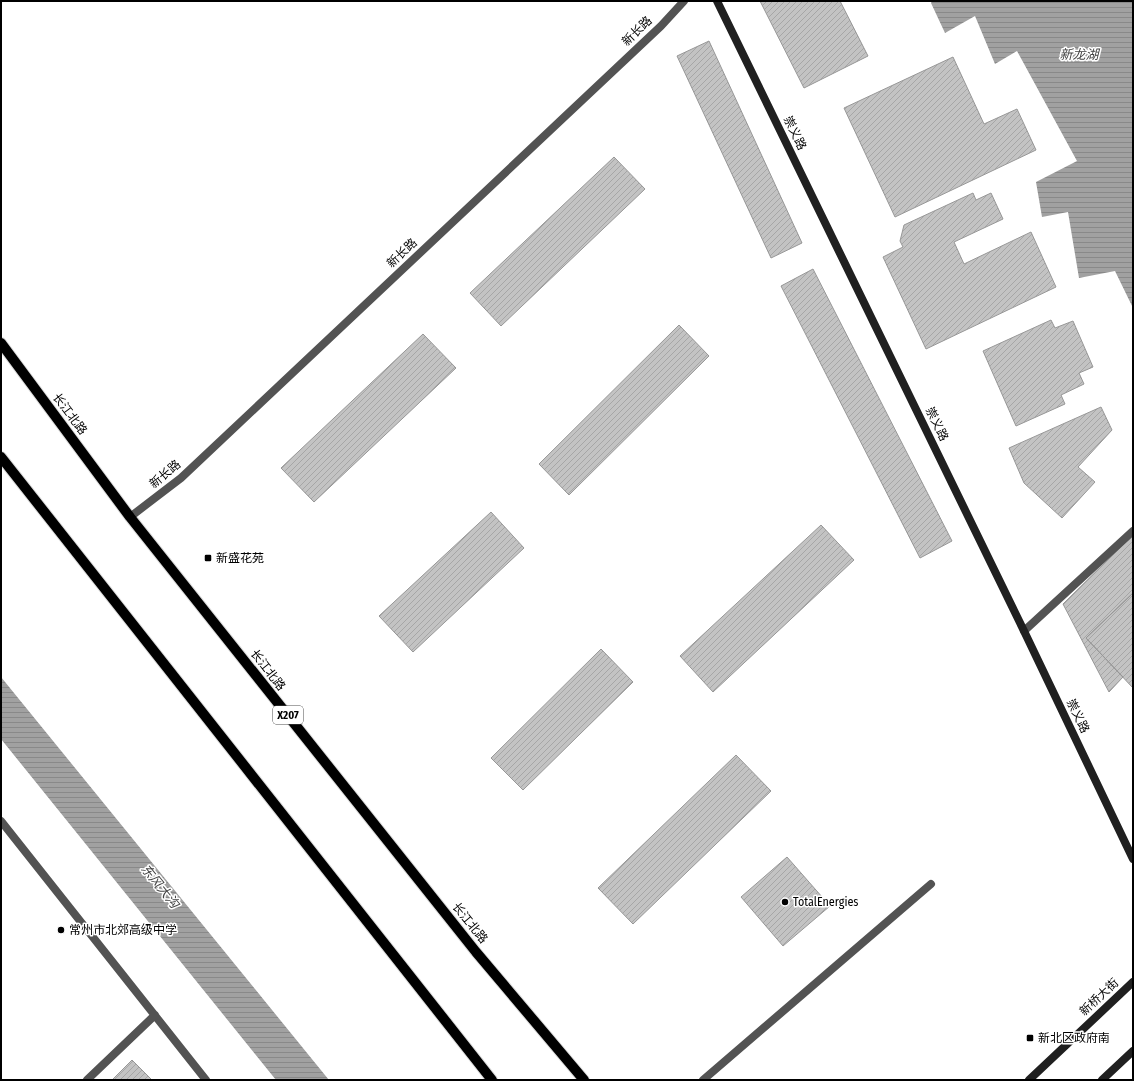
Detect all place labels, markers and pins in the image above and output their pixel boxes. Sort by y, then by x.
place label: 新盛花苑 [216,551,264,565]
marker: 新盛花苑 [203,553,213,563]
place label: TotalEnergies [793,895,858,909]
marker: TotalEnergies [780,897,790,907]
place label: 常州市北郊高级中学 [69,923,177,937]
marker: 常州市北郊高级中学 [56,925,66,935]
place label: 新北区政府南 [1038,1031,1110,1045]
marker: 新北区政府南 [1025,1033,1035,1043]

